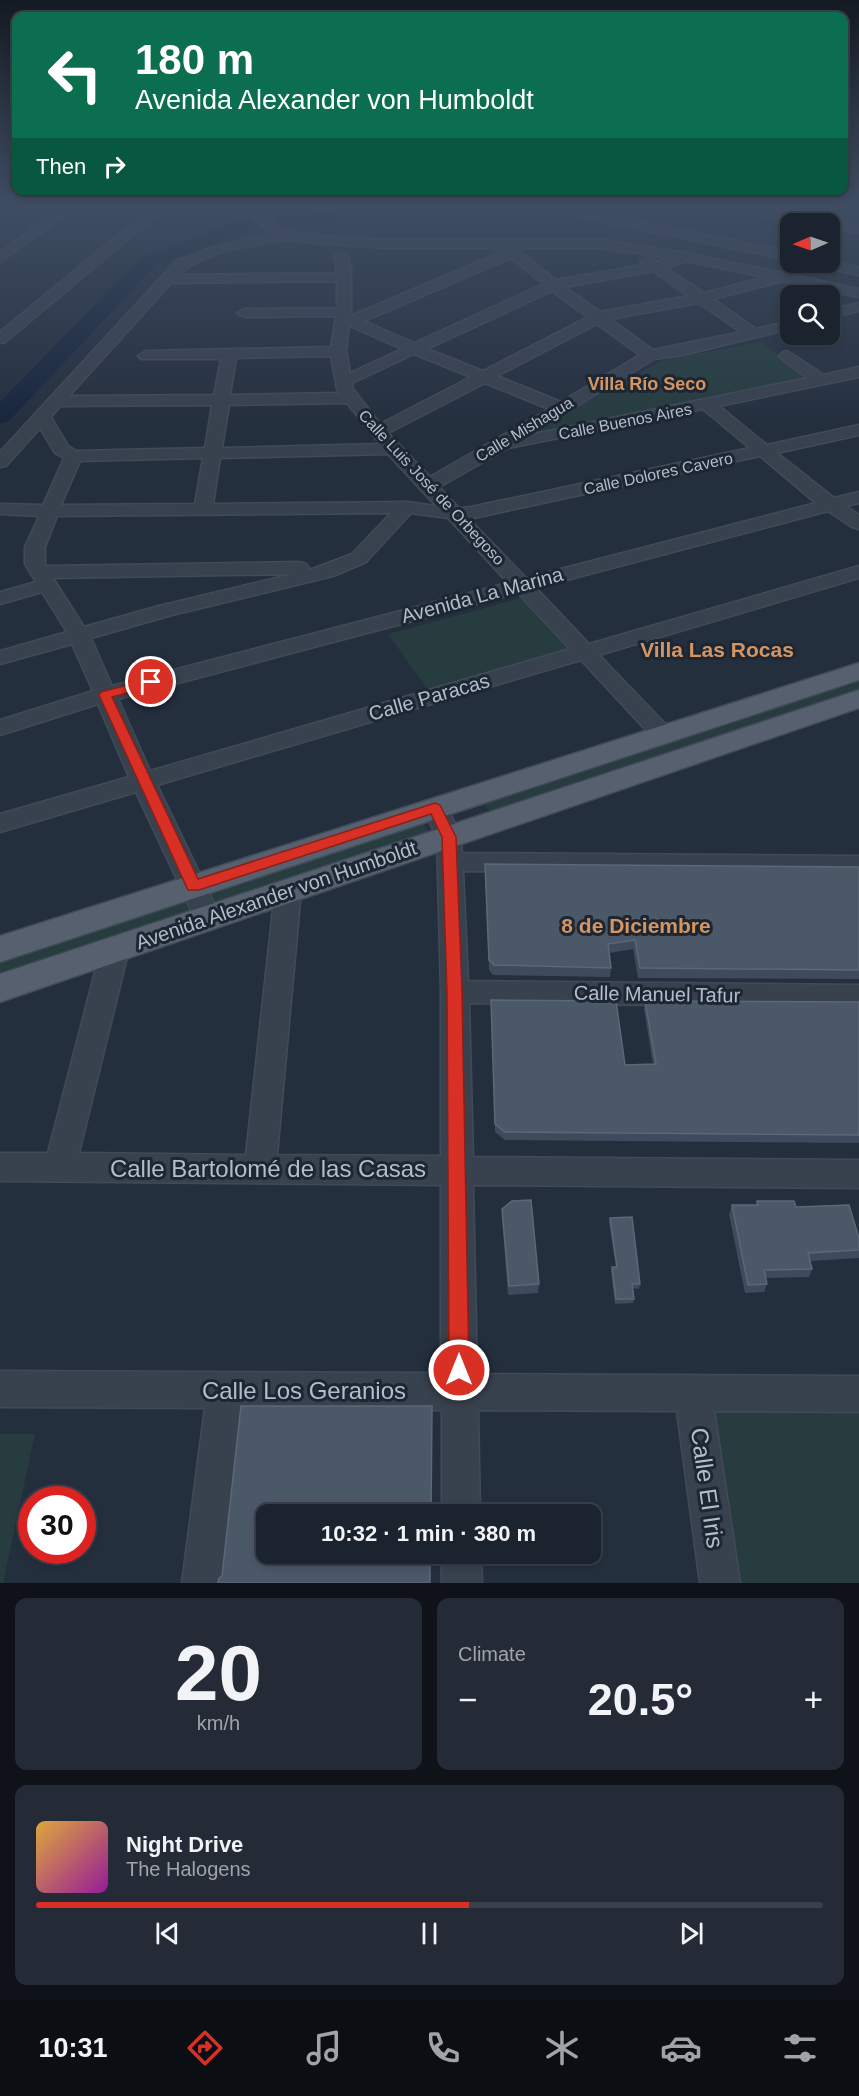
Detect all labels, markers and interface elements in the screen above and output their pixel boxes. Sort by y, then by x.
icon: left [36,36,114,114]
text: 180 m [135,36,254,83]
text: Avenida Alexander von Humboldt [135,85,534,115]
icon: right [98,150,131,183]
text: Then [36,154,86,179]
north arrow [780,213,840,273]
map controls [780,213,840,345]
button: search [780,285,840,345]
district label: Villa Río Seco [588,374,706,394]
street label: Calle Mishagua [473,394,576,465]
street label: Calle Buenos Aires [557,400,693,443]
street label: Calle Luis José de Orbegoso [355,406,508,568]
street label: Calle Dolores Cavero [582,449,734,498]
street label: Avenida La Marina [399,563,566,627]
district label: Villa Las Rocas [640,638,794,661]
pin [125,656,176,707]
icon: arrive [134,665,167,698]
street label: Calle Paracas [366,669,492,725]
street label: Avenida Alexander von Humboldt [133,836,420,953]
district label: 8 de Diciembre [561,914,711,937]
street label: Calle Manuel Tafur [574,982,741,1006]
street label: Calle Bartolomé de las Casas [110,1155,426,1182]
position arrow [427,1338,491,1402]
street label: Calle Los Geranios [202,1377,406,1404]
street label: Calle El Iris [686,1426,729,1550]
speed limit sign: 30 [18,1486,96,1564]
text: 10:32 · 1 min · 380 m [321,1521,536,1546]
text: 20 [175,1629,262,1717]
text: Climate [458,1643,526,1665]
text: 20.5° [588,1674,693,1725]
text: − [458,1681,477,1718]
text: + [804,1681,823,1718]
text: km/h [197,1712,240,1734]
text: Night Drive [126,1832,243,1857]
text: The Halogens [126,1858,251,1880]
icon: previous [151,1917,184,1950]
icon: pause [413,1917,446,1950]
icon: next [675,1917,708,1950]
icon: directions [184,2027,226,2069]
icon: music [303,2027,345,2069]
icon: phone [422,2027,464,2069]
icon: climate [541,2027,583,2069]
icon: car [660,2027,702,2069]
icon: filters [779,2027,821,2069]
text: 10:31 [38,2033,107,2063]

